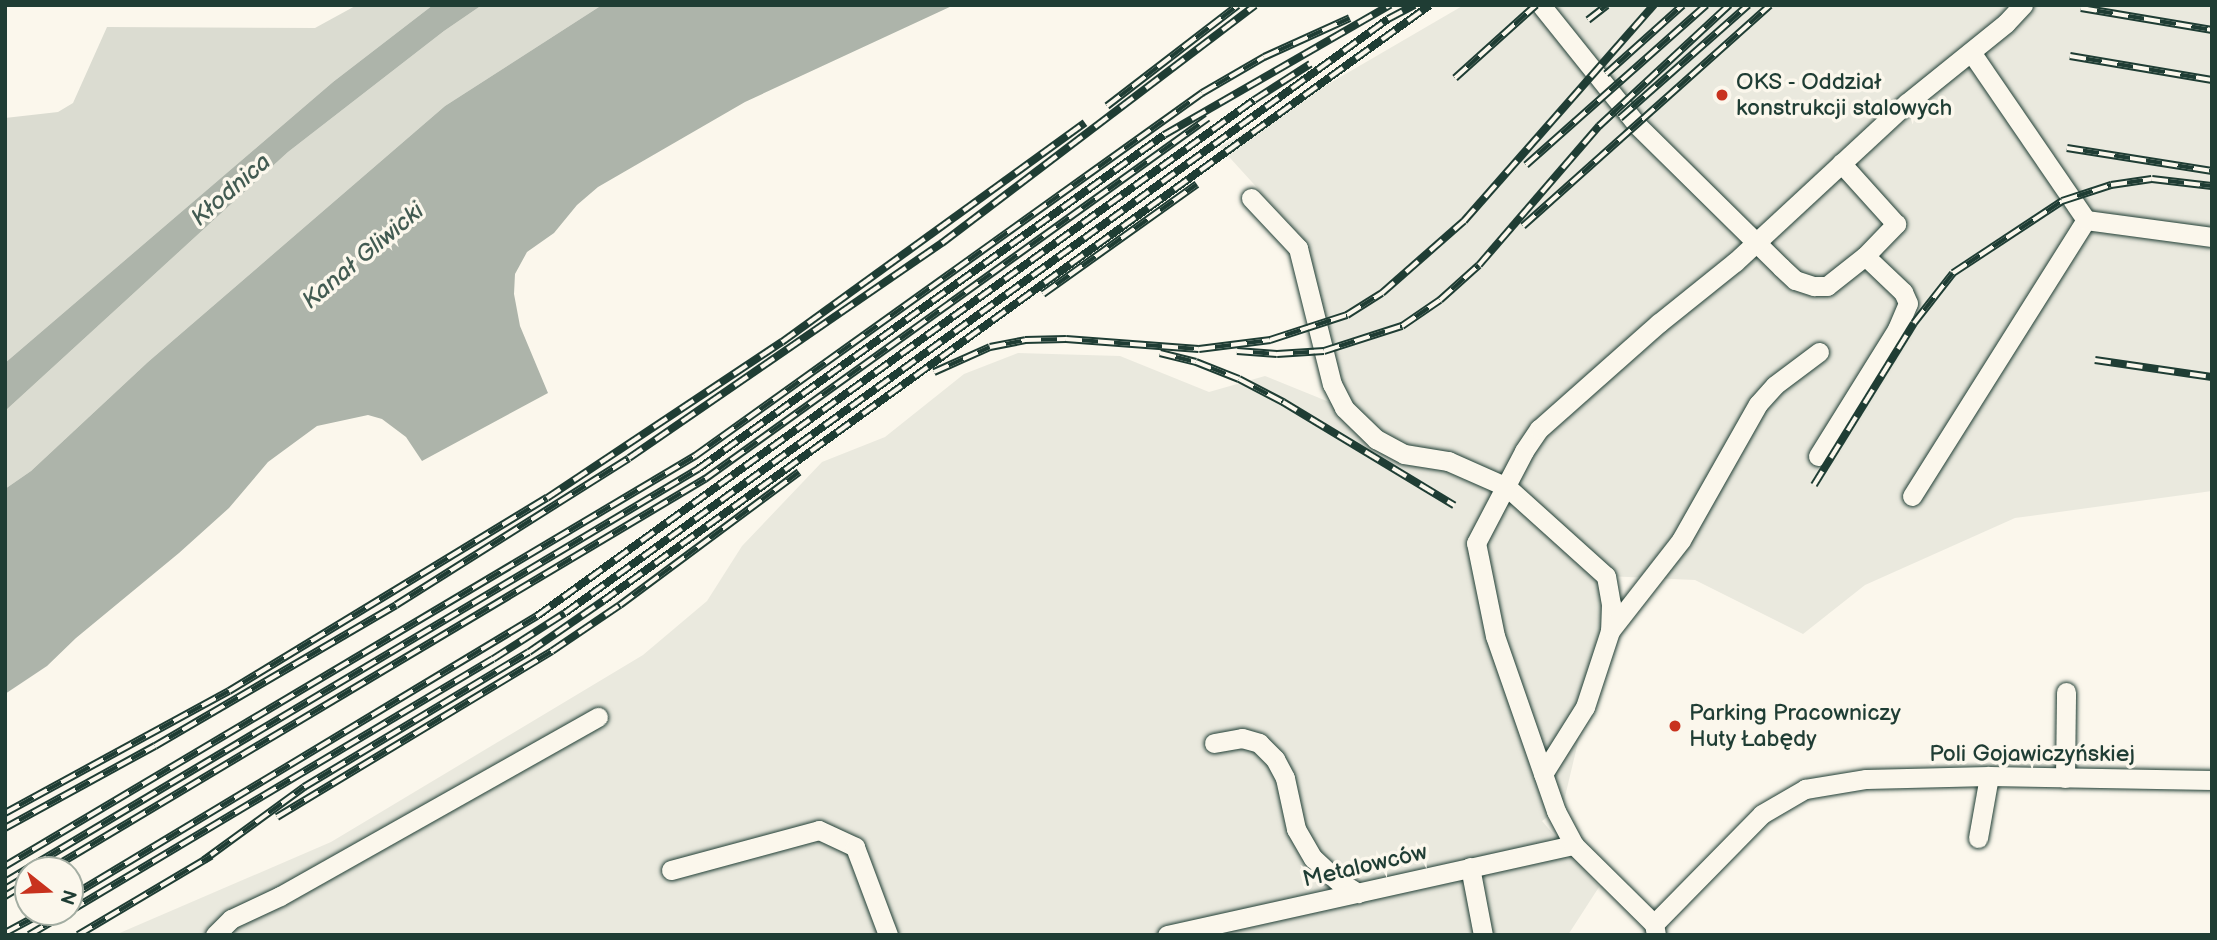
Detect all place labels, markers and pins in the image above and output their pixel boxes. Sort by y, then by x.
place label: OKS - Oddział konstrukcji stalowych [1736,68,1952,122]
marker: OKS - Oddział konstrukcji stalowych [1714,87,1730,103]
place label: Parking Pracowniczy Huty Łabędy [1689,699,1901,753]
marker: Parking Pracowniczy Huty Łabędy [1667,718,1683,734]

